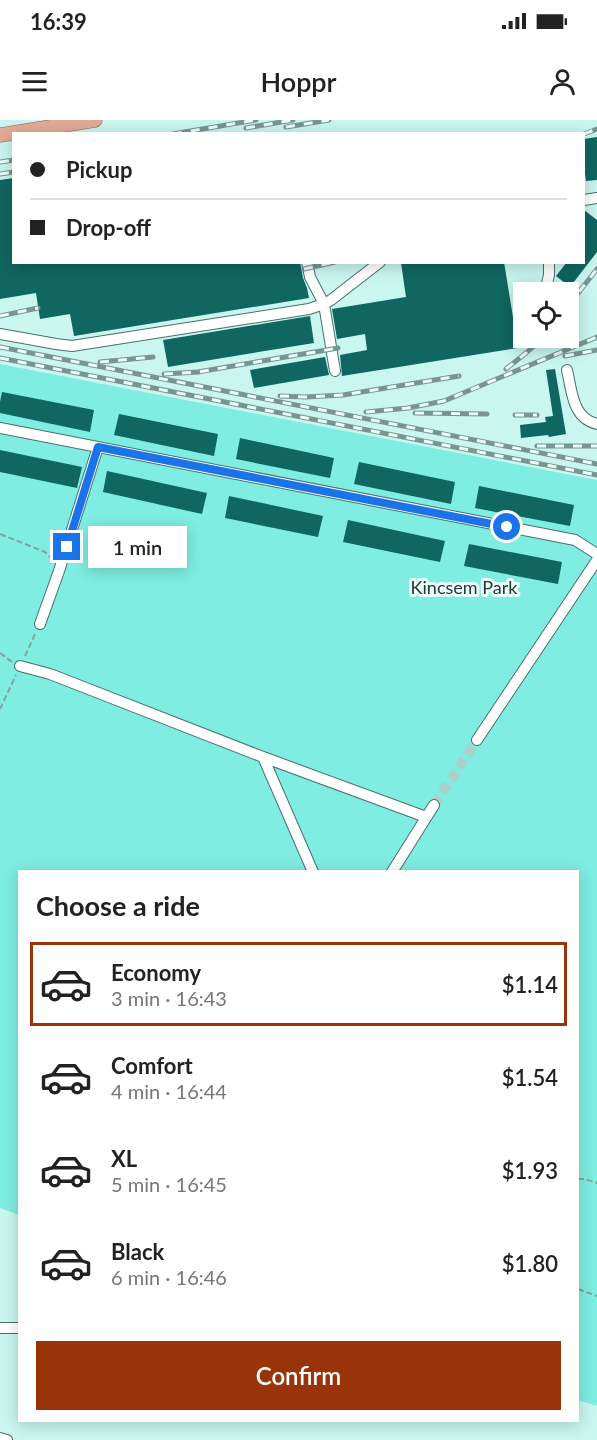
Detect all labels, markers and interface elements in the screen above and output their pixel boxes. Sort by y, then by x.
text: 16:39 [30,8,87,35]
icon: menu [18,65,51,98]
text: Hoppr [260,65,337,98]
icon: person [546,65,579,98]
text: Pickup [66,156,132,183]
text: Drop-off [66,214,151,241]
map controls [513,282,579,348]
button: locate [513,282,579,348]
route start [493,513,520,540]
callout: 1 min [88,526,187,568]
route end [53,533,80,560]
text: 1 min [113,535,162,559]
park label: Kincsem Park [411,576,518,598]
text: Choose a ride [36,889,200,922]
icon: car [39,957,93,1011]
text: Economy [111,959,201,986]
text: $1.14 [502,971,558,998]
text: 3 min · 16:43 [111,986,227,1010]
icon: car [39,1050,93,1104]
text: Comfort [111,1052,193,1079]
text: $1.54 [502,1064,558,1091]
text: 4 min · 16:44 [111,1079,227,1103]
icon: car [39,1143,93,1197]
text: XL [111,1145,137,1172]
text: $1.93 [502,1157,558,1184]
text: 5 min · 16:45 [111,1172,227,1196]
icon: car [39,1236,93,1290]
text: Black [111,1238,164,1265]
text: $1.80 [502,1250,558,1277]
text: 6 min · 16:46 [111,1265,227,1289]
button: Confirm [36,1341,561,1410]

